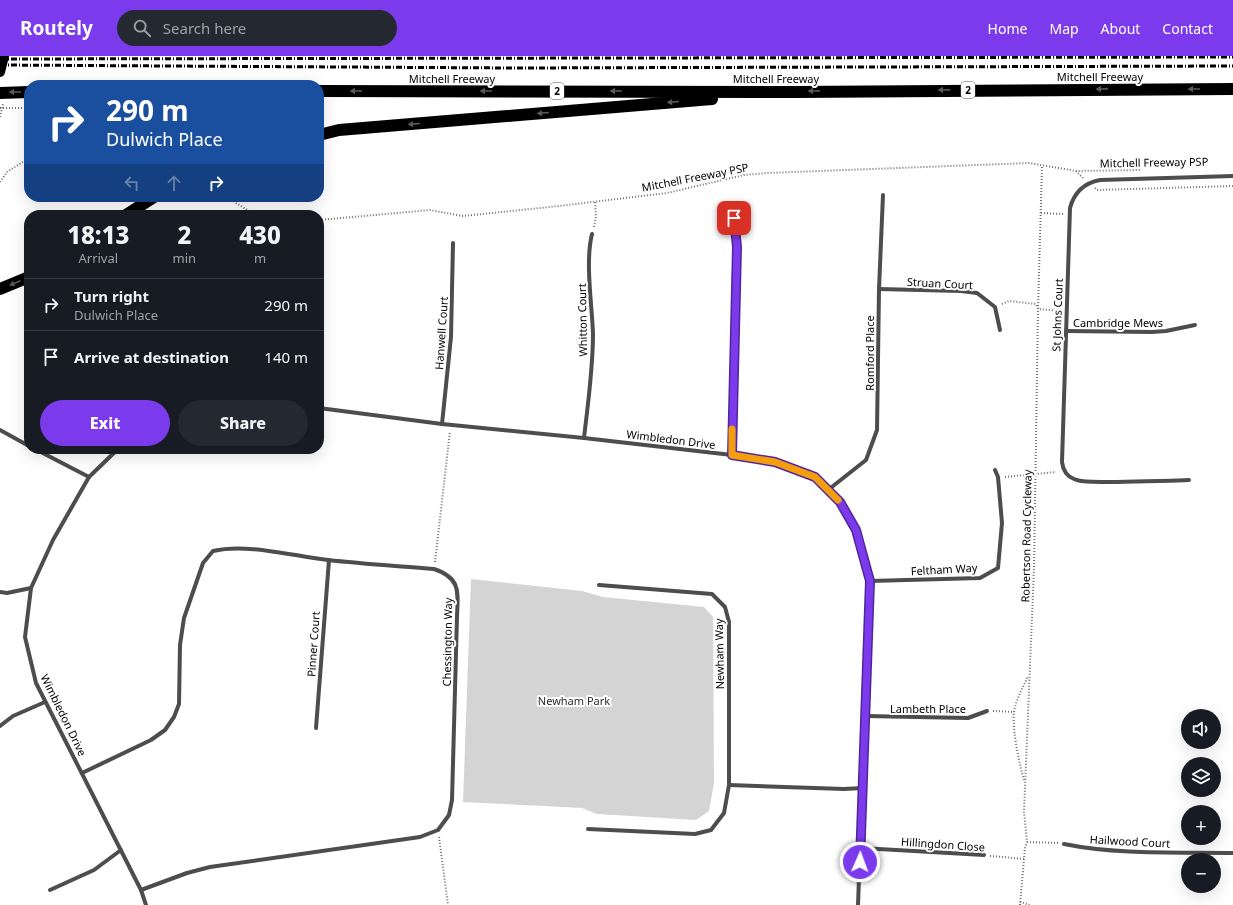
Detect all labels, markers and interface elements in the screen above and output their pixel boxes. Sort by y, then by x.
search box [117,10,397,46]
text: Routely [20,15,93,41]
icon: search [131,17,153,39]
text: Search here [163,18,246,38]
text: Home [988,19,1027,38]
text: Map [1049,19,1079,38]
text: About [1101,19,1140,38]
text: Contact [1162,19,1213,38]
street label: Mitchell Freeway [1057,69,1144,84]
street label: Mitchell Freeway [409,71,496,86]
street label: Mitchell Freeway [733,71,820,86]
road number: 2 [961,82,975,98]
road number: 2 [550,83,564,99]
one-way arrow [1095,86,1108,92]
one-way arrow [1187,86,1200,92]
one-way arrow [937,87,950,93]
one-way arrow [349,88,362,94]
one-way arrow [479,88,492,94]
one-way arrow [609,88,622,94]
one-way arrow [807,88,820,94]
one-way arrow [8,89,21,95]
text: 290 m [106,91,189,129]
icon: right [40,96,92,148]
one-way arrow [667,98,679,105]
one-way arrow [537,109,549,116]
one-way arrow [408,120,420,127]
text: Dulwich Place [106,127,223,151]
street label: Mitchell Freeway PSP [1100,154,1209,170]
street label: Mitchell Freeway PSP [640,159,750,195]
icon: left [121,172,143,194]
icon: ahead [163,172,185,194]
icon: right [205,172,227,194]
pin [717,201,751,235]
icon: arrive [723,207,745,229]
text: 18:13 [67,218,129,251]
text: 2 [177,218,191,251]
text: 430 [239,218,281,251]
text: Arrival [78,249,118,267]
text: min [173,249,196,267]
text: m [254,249,266,267]
street label: Struan Court [907,274,973,292]
street label: St Johns Court [1048,278,1066,352]
one-way arrow [9,280,20,286]
street label: Whitton Court [574,283,590,357]
text: Turn right [74,286,149,306]
icon: right [40,294,62,316]
text: 290 m [264,295,308,315]
street label: Hanwell Court [431,296,451,370]
text: Dulwich Place [74,306,158,324]
street label: Romford Place [862,315,877,391]
street label: Cambridge Mews [1073,315,1163,330]
icon: arrive [40,346,62,368]
text: Arrive at destination [74,347,229,367]
text: 140 m [264,347,308,367]
button: Exit [40,400,170,446]
button: Share [178,400,308,446]
street label: Wimbledon Drive [626,426,716,452]
street label: Robertson Road Cycleway [1017,469,1035,603]
street label: Feltham Way [910,560,978,578]
street label: Chessington Way [439,597,455,687]
street label: Pinner Court [303,611,323,677]
street label: Newham Way [711,618,727,690]
street label: Wimbledon Drive [38,672,90,758]
park label: Newham Park [538,693,610,708]
street label: Lambeth Place [890,701,966,716]
map controls [1181,709,1221,893]
button: sound [1181,709,1221,749]
button: layers [1181,757,1221,797]
button: + [1181,805,1221,845]
street label: Hailwood Court [1089,831,1171,851]
street label: Hillingdon Close [901,834,985,854]
position arrow [839,841,881,883]
button: − [1181,853,1221,893]

